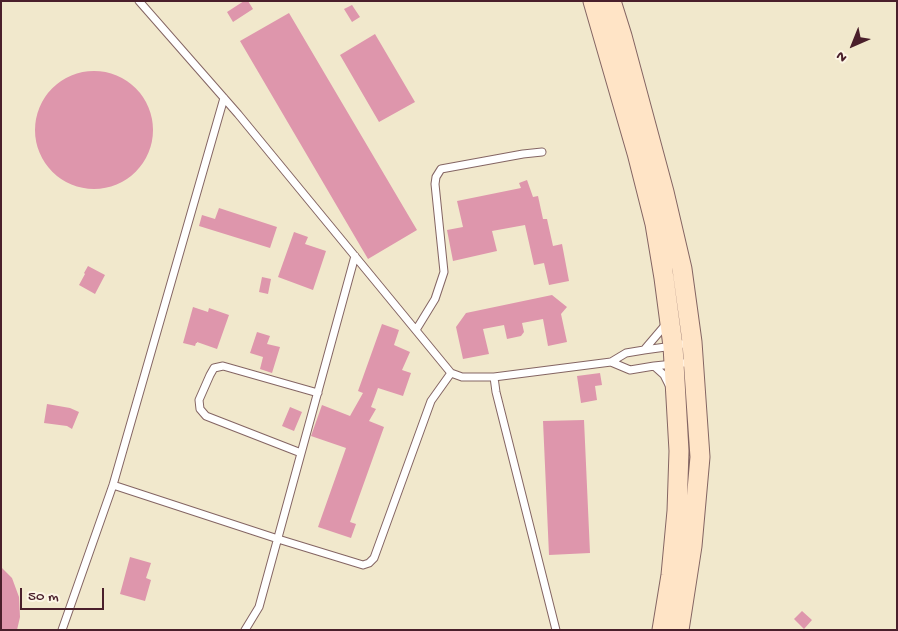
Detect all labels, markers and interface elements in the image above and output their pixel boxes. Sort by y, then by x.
north arrow [828,20,878,70]
text: N [833,47,851,65]
scale bar [22,578,106,610]
text: 50 m [28,588,59,606]

